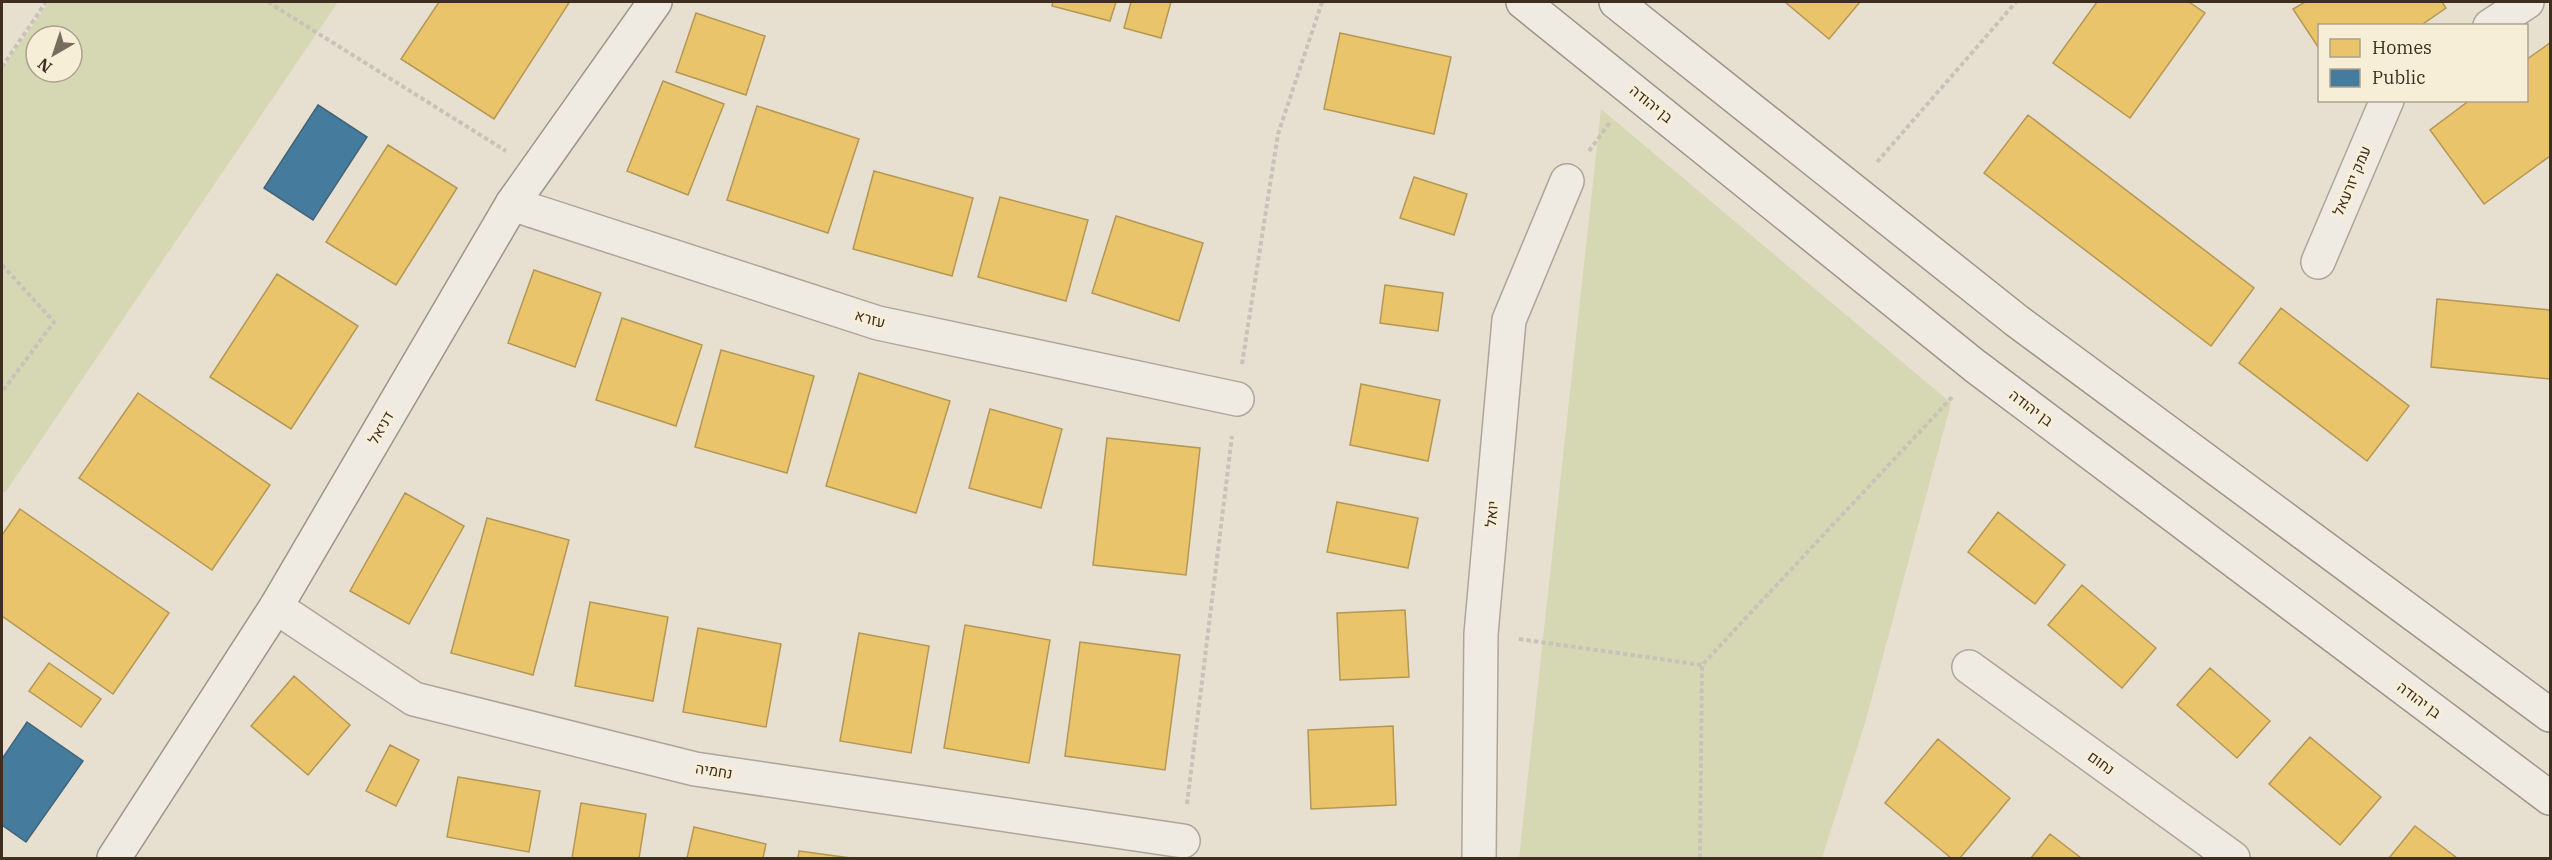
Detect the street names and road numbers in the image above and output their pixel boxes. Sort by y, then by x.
street label: בן יהודה [1626,80,1677,127]
street label: עמק יזרעאל [2328,143,2375,219]
street label: עזרא [853,305,888,332]
street label: בן יהודה [2006,385,2057,430]
street label: דניאל [364,408,398,448]
street label: יואל [1481,500,1502,528]
street label: בן יהודה [2394,677,2445,722]
street label: נחום [2084,747,2118,779]
street label: נחמיה [694,758,734,783]

